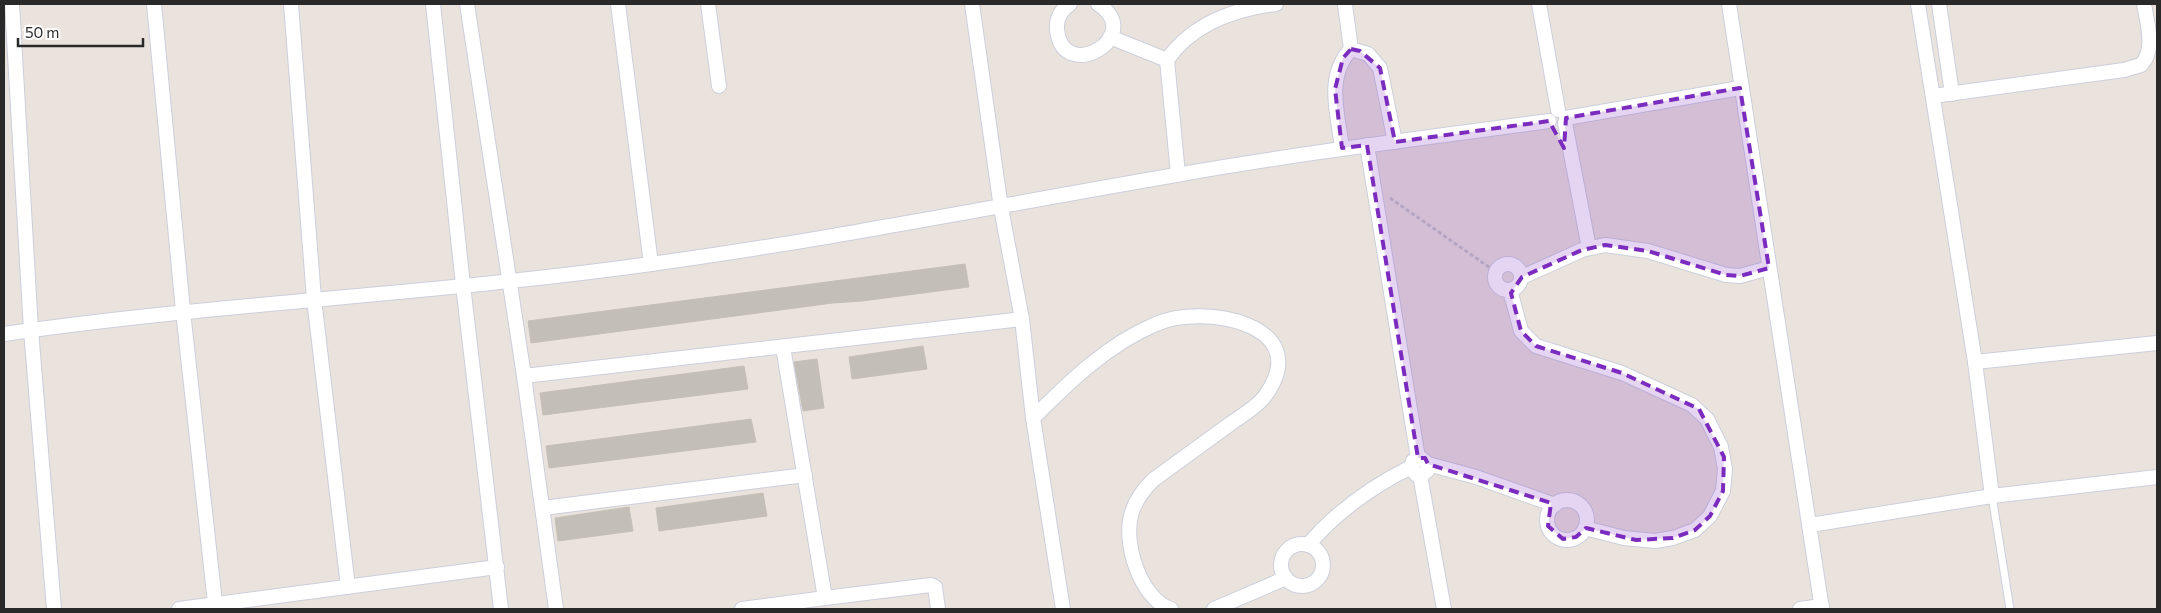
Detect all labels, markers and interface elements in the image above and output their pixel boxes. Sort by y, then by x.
scale bar [18,15,142,47]
text: 50 m [25,23,59,41]

